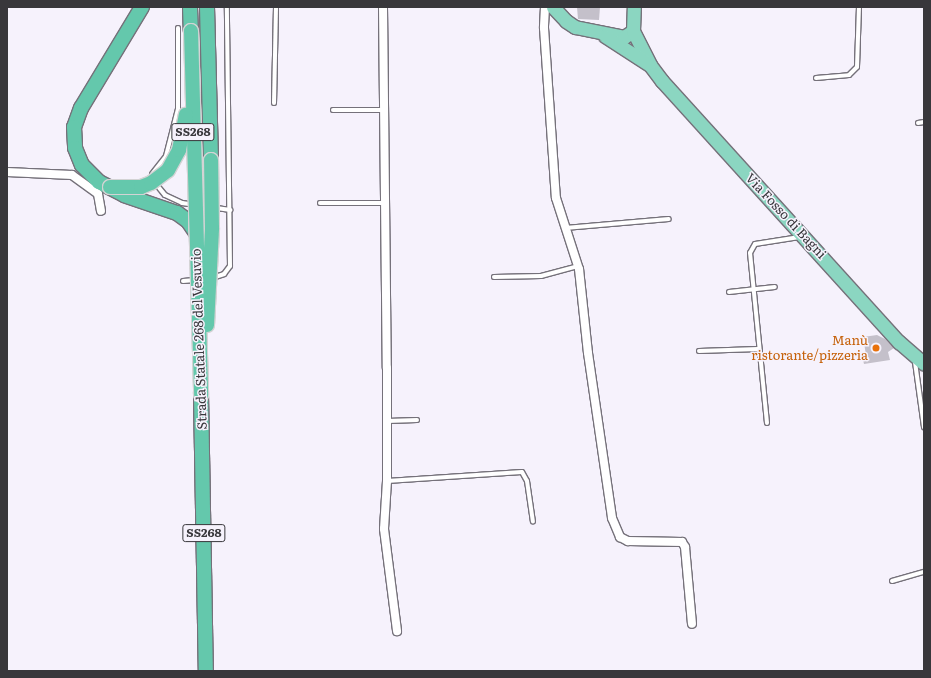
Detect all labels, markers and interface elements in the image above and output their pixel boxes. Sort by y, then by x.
road number: SS268 [171,122,215,142]
street label: Via Fosso di Bagni [742,170,830,262]
street label: Strada Statale 268 del Vesuvio [188,248,210,430]
place label: Manù ristorante/pizzeria [751,333,868,364]
marker: Manù ristorante/pizzeria [871,343,881,353]
road number: SS268 [182,523,226,543]

